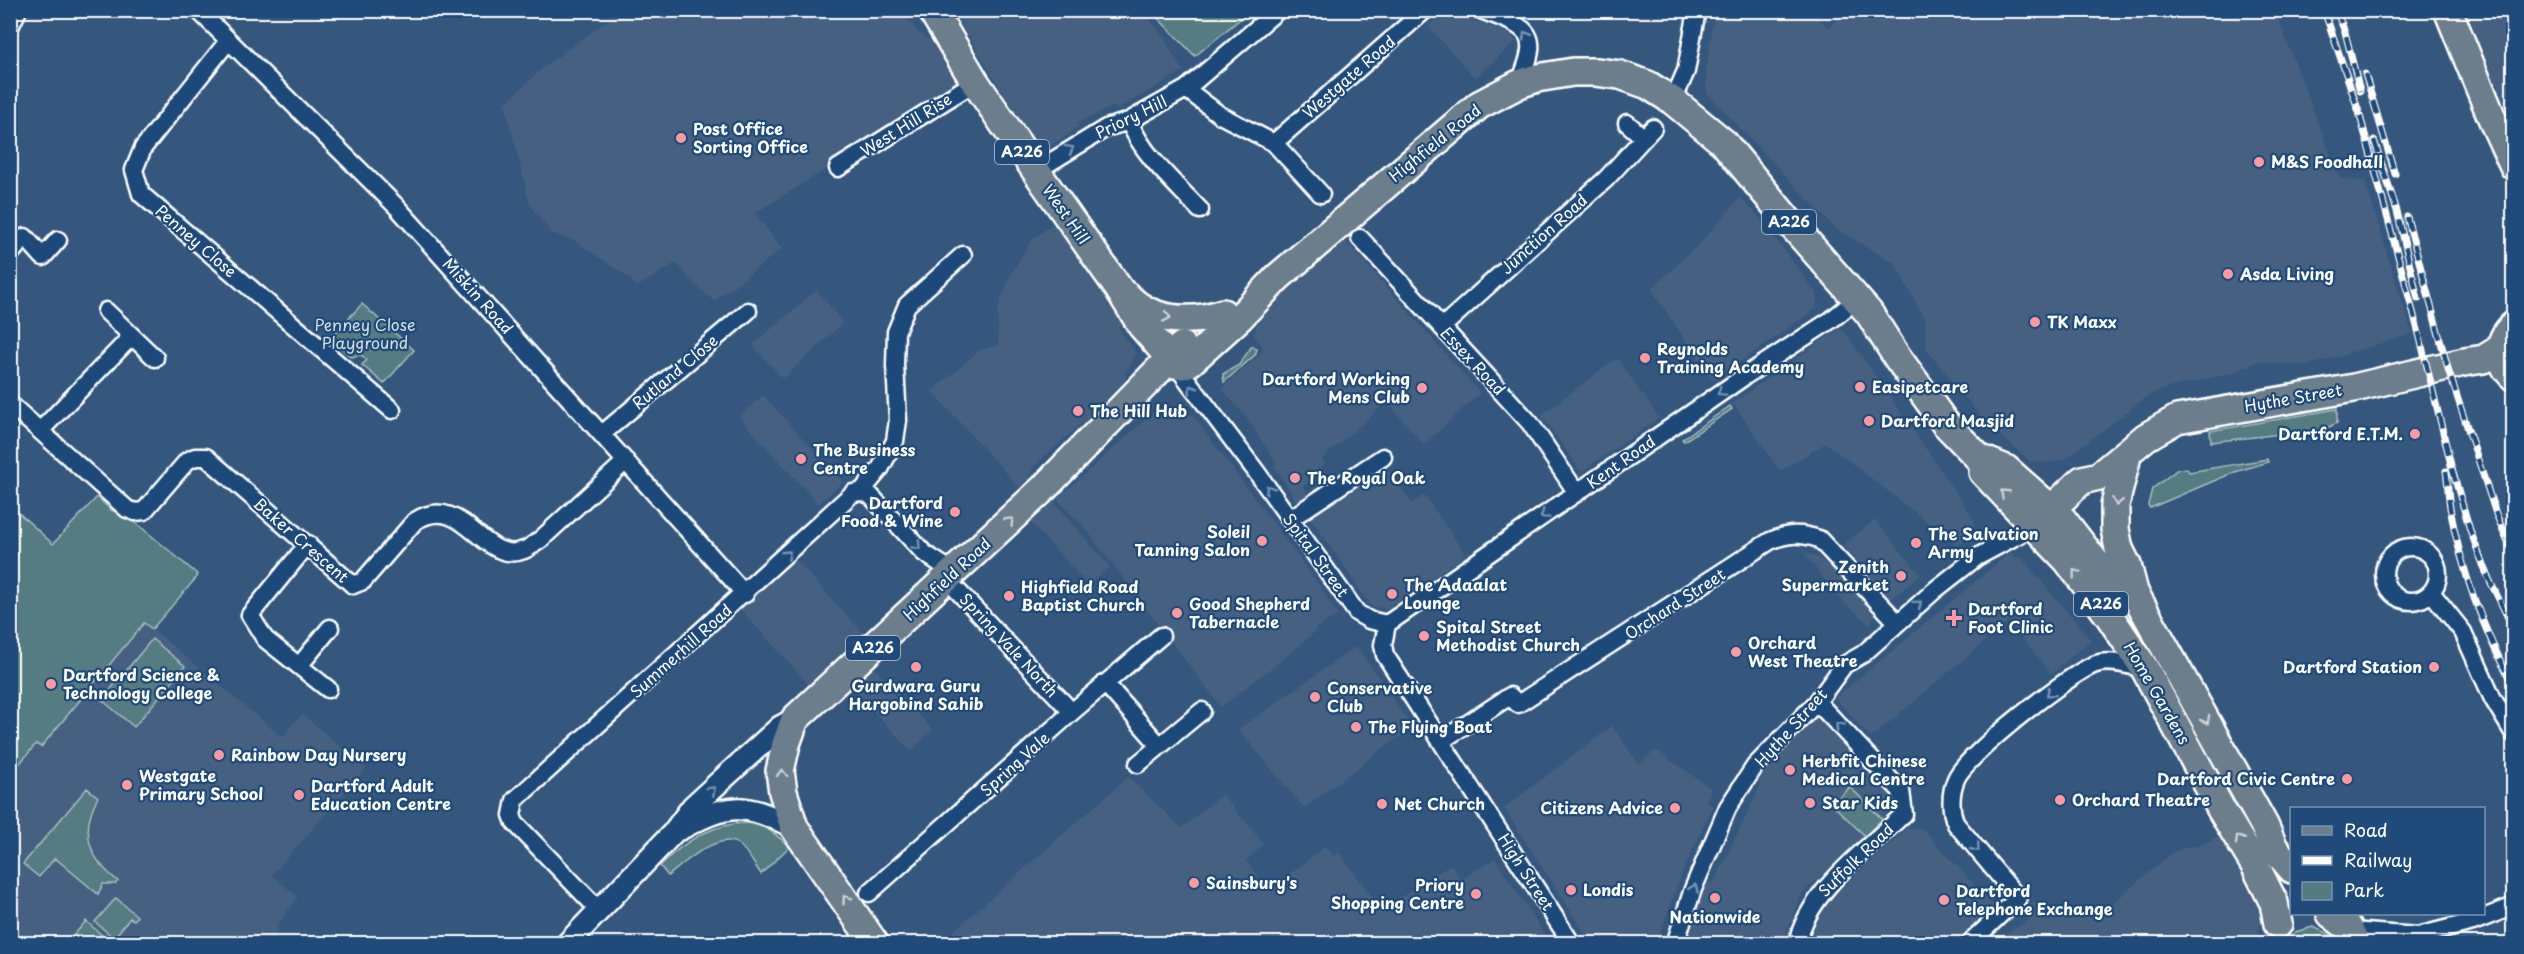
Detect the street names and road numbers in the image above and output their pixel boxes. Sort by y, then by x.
street label: Westgate Road [1297,29,1400,123]
street label: West Hill Rise [855,86,956,162]
street label: Priory Hill [1091,88,1170,144]
street label: Highfield Road [1383,98,1486,187]
road number: A226 [995,140,1049,164]
street label: West Hill [1037,179,1096,248]
street label: Junction Road [1495,188,1592,279]
street label: Penney Close [151,198,243,282]
road number: A226 [1762,210,1816,234]
street label: Miskin Road [438,252,520,339]
street label: Essex Road [1436,321,1512,400]
street label: Rutland Close [626,328,723,414]
street label: Hythe Street [2242,377,2344,417]
street label: Kent Road [1581,429,1660,494]
street label: Baker Crescent [249,491,355,588]
street label: Spital Street [1278,507,1356,602]
street label: Highfield Road [897,531,996,625]
street label: Orchard Street [1619,561,1730,645]
street label: Spring Vale North [955,587,1065,702]
road number: A226 [2074,592,2128,616]
street label: Summerhill Road [624,598,737,703]
road number: A226 [846,636,900,660]
street label: Home Gardens [2119,637,2197,748]
street label: Hythe Street [1748,682,1833,772]
street label: Spring Vale [974,725,1055,801]
street label: Suffolk Road [1812,817,1899,902]
street label: High Street [1493,828,1561,915]

